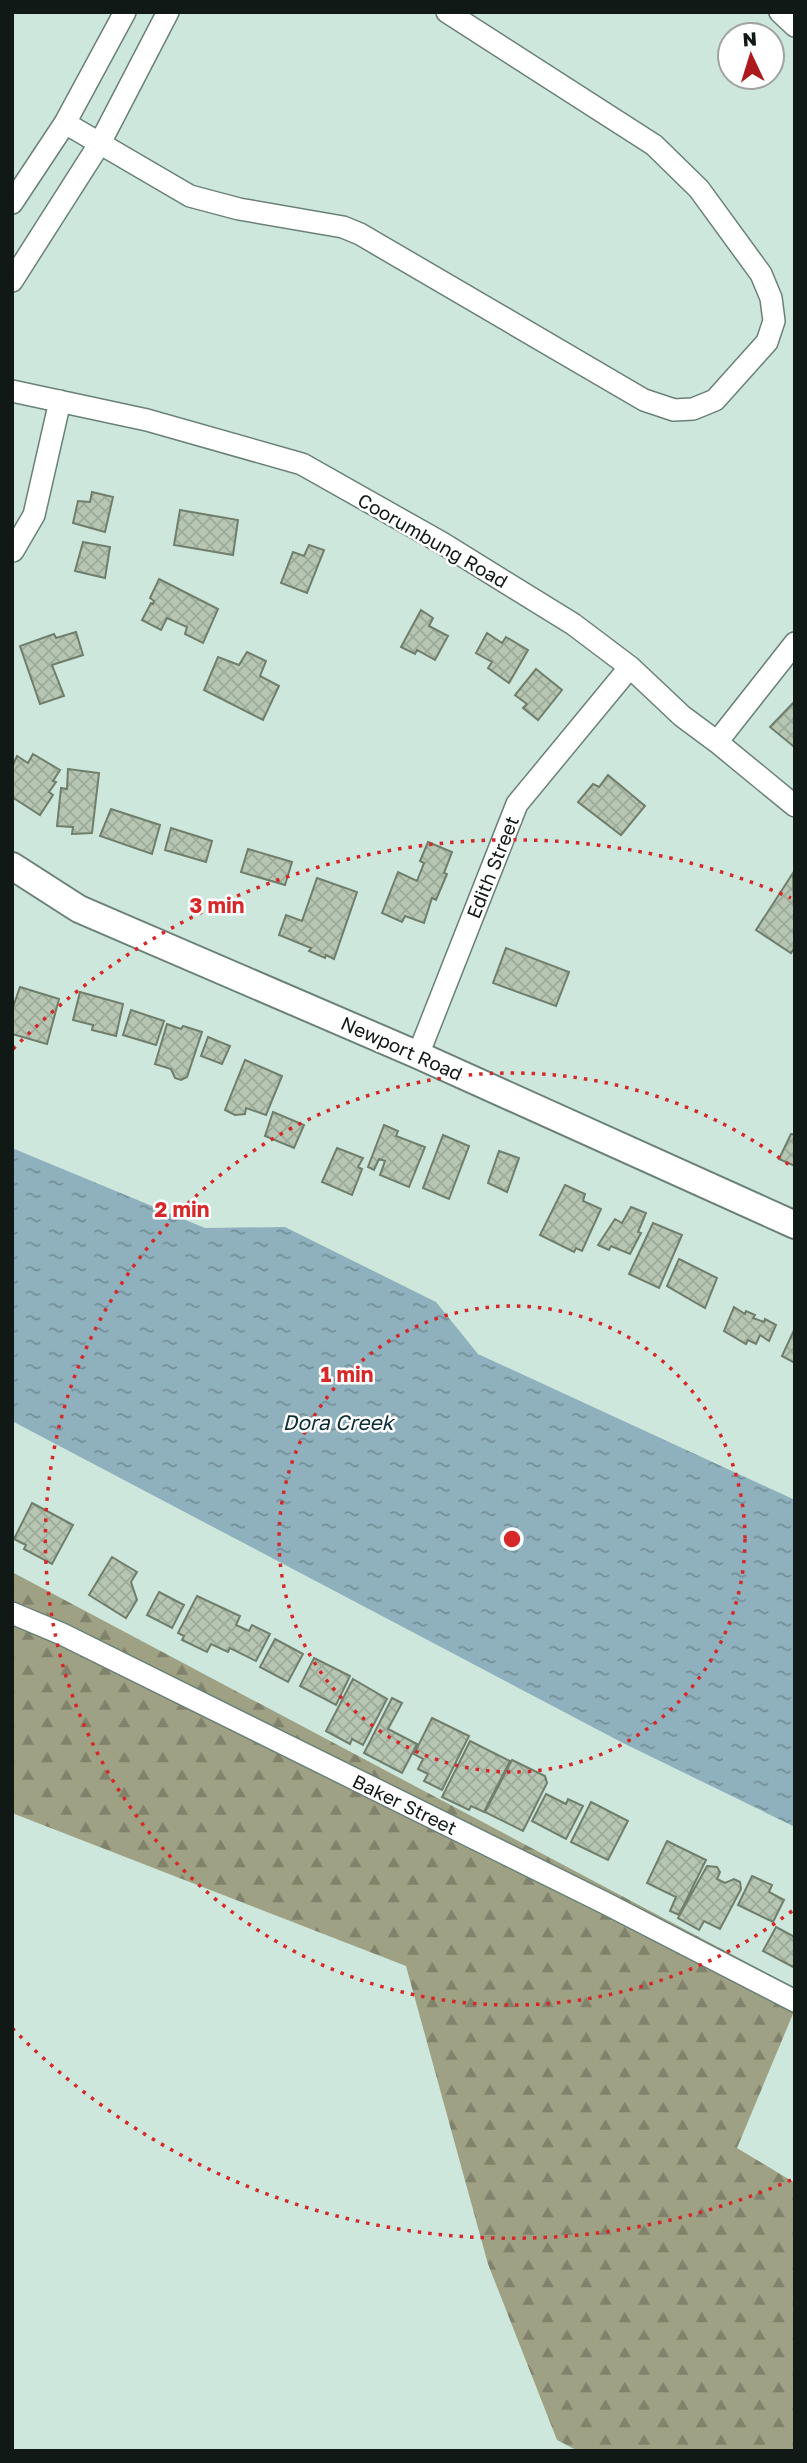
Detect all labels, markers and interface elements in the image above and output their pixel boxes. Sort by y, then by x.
north arrow [716,21,786,91]
text: N [742,27,758,51]
street label: Coorumbung Road [354,488,512,592]
street label: Edith Street [461,812,523,922]
text: 3 min [190,892,244,918]
street label: Newport Road [338,1011,466,1085]
text: 2 min [155,1196,209,1222]
text: 1 min [321,1361,373,1387]
water label: Dora Creek [283,1409,396,1435]
centre of rings [500,1527,524,1551]
street label: Baker Street [349,1769,461,1839]

